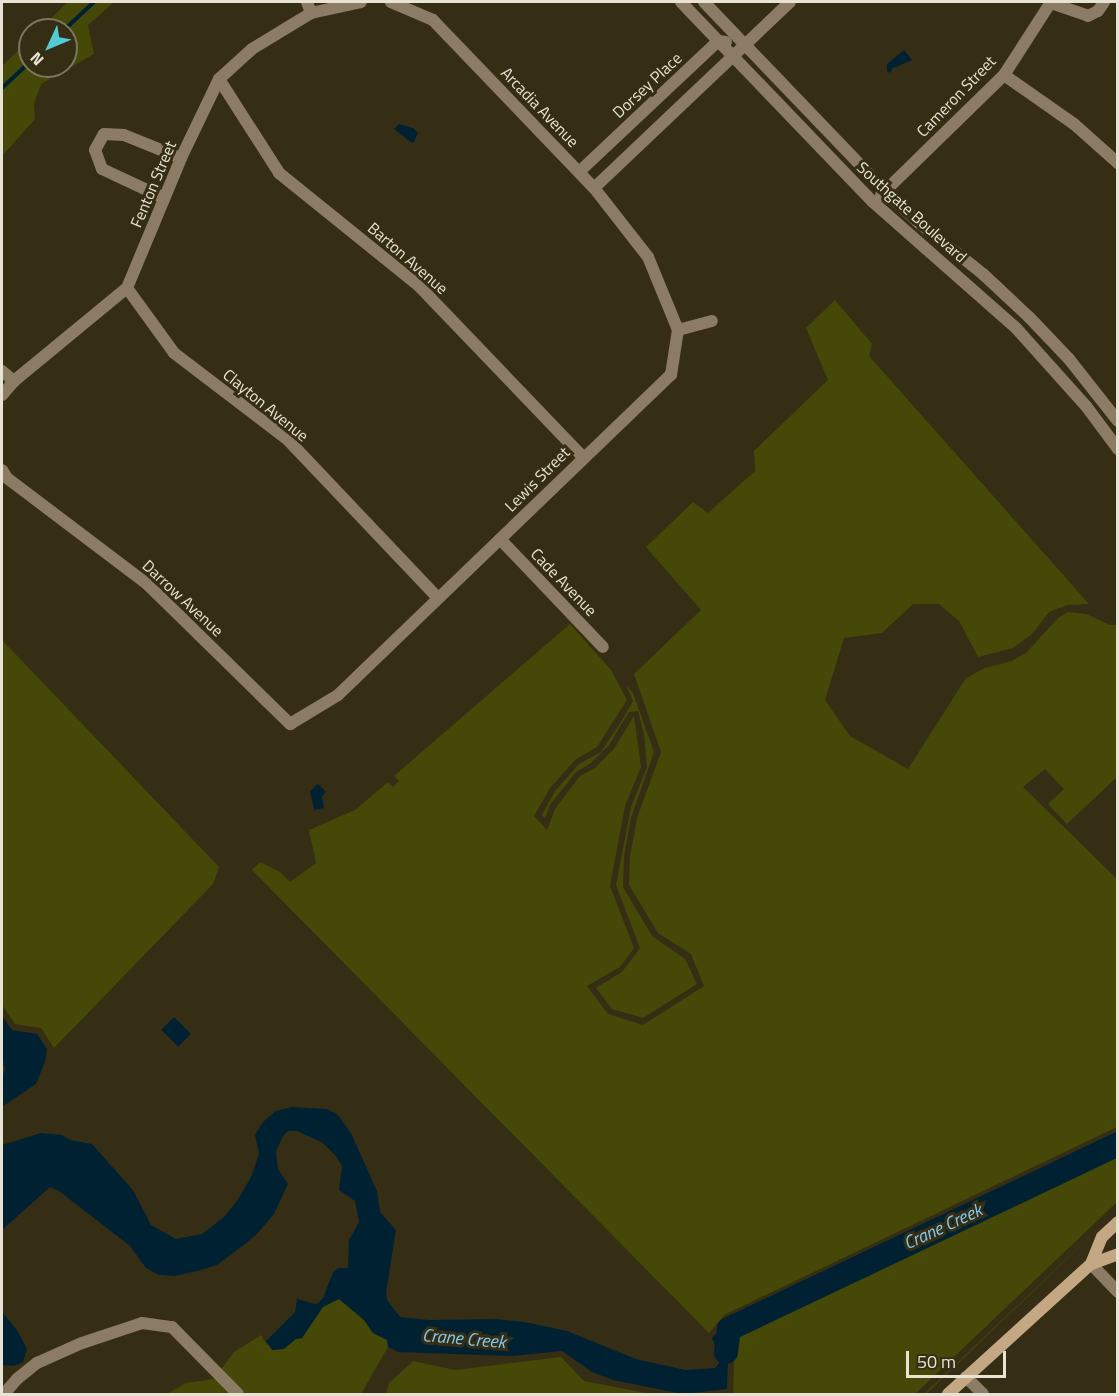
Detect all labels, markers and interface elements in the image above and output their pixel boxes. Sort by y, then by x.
north arrow [18,18,78,78]
text: N [24,47,49,71]
street label: Dorsey Place [609,48,685,122]
street label: Cameron Street [912,51,1000,141]
street label: Arcadia Avenue [497,63,583,151]
street label: Fenton Street [126,138,180,230]
street label: Southgate Boulevard [853,158,971,266]
street label: Barton Avenue [364,218,452,298]
street label: Clayton Avenue [219,365,313,445]
street label: Lewis Street [501,443,573,515]
street label: Cade Avenue [527,544,601,620]
street label: Darrow Avenue [139,556,227,640]
water label: Crane Creek [900,1199,986,1255]
water label: Crane Creek [421,1325,507,1353]
scale bar [909,1339,1010,1377]
text: 50 m [917,1348,956,1375]

